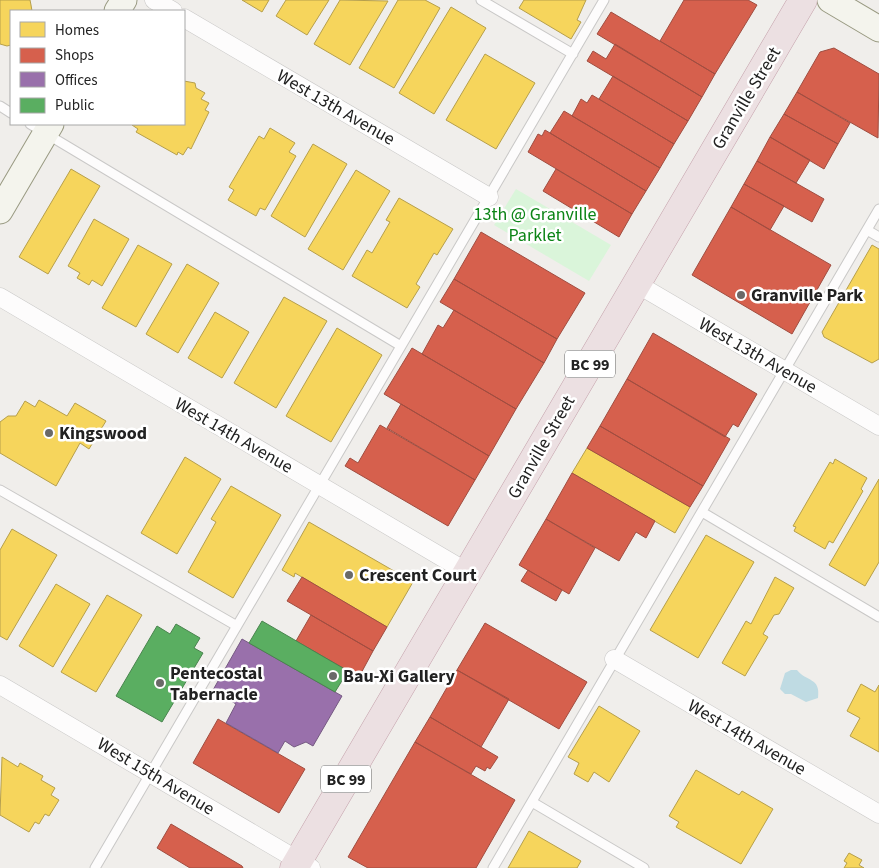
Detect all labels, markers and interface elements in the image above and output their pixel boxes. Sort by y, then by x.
legend [10,10,185,125]
text: Homes [55,20,99,41]
street label: Granville Street [706,42,787,154]
text: Shops [55,45,94,66]
street label: West 13th Avenue [272,63,400,151]
text: Offices [55,70,98,91]
text: Public [55,95,94,116]
park label: 13th @ Granville Parklet [474,202,597,248]
place label: Granville Park [751,283,863,308]
marker: Granville Park [735,289,747,301]
street label: West 13th Avenue [694,311,822,399]
road number: BC 99 [565,350,615,378]
street label: West 14th Avenue [170,391,298,479]
street label: Granville Street [502,391,581,504]
place label: Kingswood [59,421,147,446]
marker: Kingswood [43,427,55,439]
place label: Crescent Court [359,563,477,588]
marker: Crescent Court [343,569,355,581]
place label: Pentecostal Tabernacle [170,661,262,707]
place label: Bau-Xi Gallery [343,664,456,689]
marker: Bau-Xi Gallery [327,670,339,682]
marker: Pentecostal Tabernacle [154,677,166,689]
street label: West 14th Avenue [683,693,811,781]
street label: West 15th Avenue [92,732,219,821]
road number: BC 99 [321,766,371,792]

